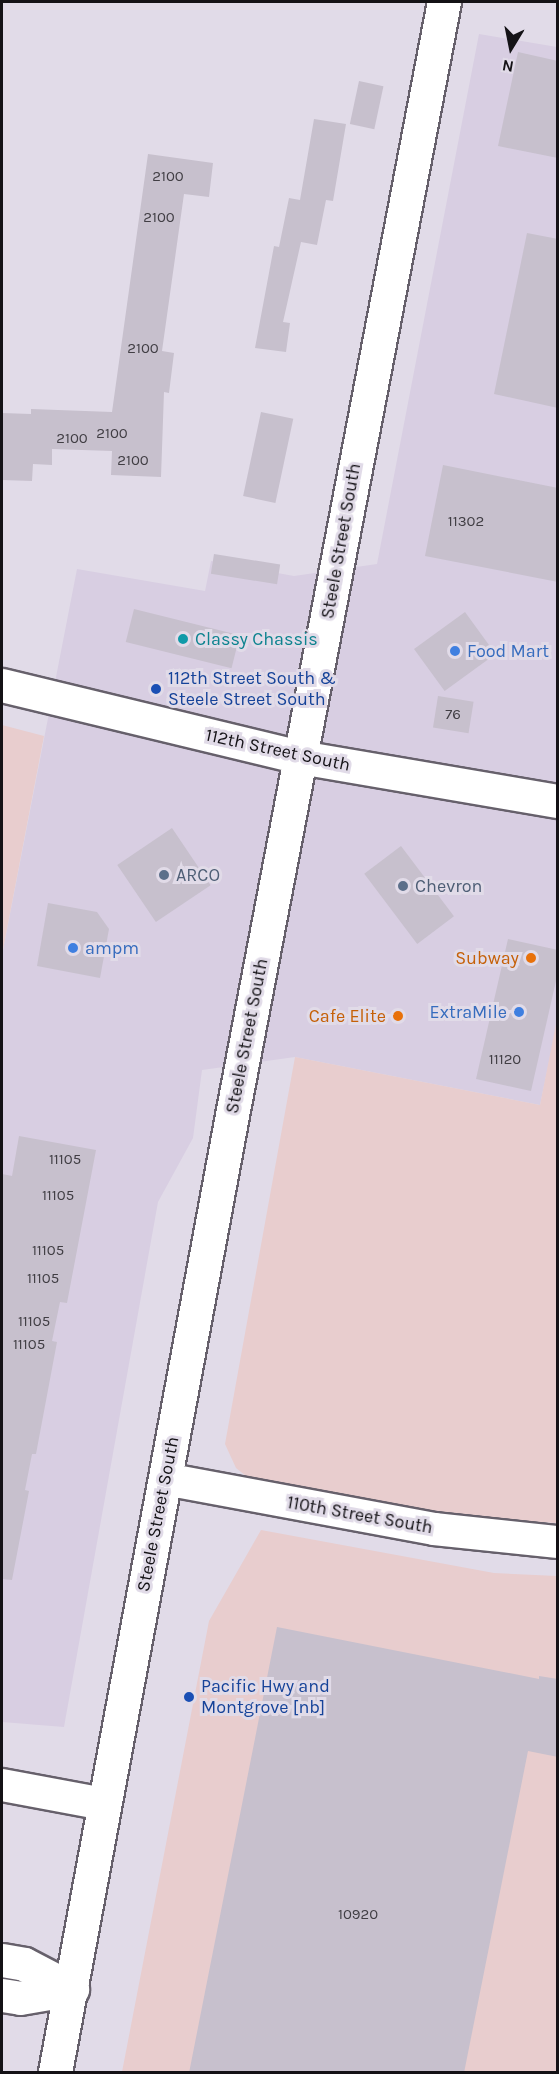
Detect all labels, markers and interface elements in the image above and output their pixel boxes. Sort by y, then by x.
north arrow [481,18,541,78]
text: N [500,56,515,77]
house number: 2100 [152,168,184,186]
house number: 2100 [143,209,175,227]
house number: 2100 [127,340,159,358]
house number: 2100 [96,425,128,443]
house number: 2100 [56,430,88,448]
house number: 2100 [117,452,149,470]
street label: Steele Street South [317,462,365,620]
house number: 11302 [448,513,484,531]
place label: Classy Chassis [195,628,318,650]
marker: Classy Chassis [176,632,190,646]
place label: Food Mart [467,640,549,662]
marker: Food Mart [448,644,462,658]
place label: 112th Street South & Steele Street South [168,668,336,710]
marker: 112th Street South & Steele Street South [149,682,163,696]
house number: 76 [445,706,461,724]
street label: 112th Street South [204,724,352,776]
place label: ARCO [176,864,220,886]
marker: ARCO [157,868,171,882]
place label: Chevron [415,875,482,897]
marker: Chevron [396,879,410,893]
place label: ampm [85,937,139,959]
marker: ampm [66,941,80,955]
place label: Subway [455,947,519,969]
marker: Subway [524,951,538,965]
street label: Steele Street South [221,957,273,1115]
place label: ExtraMile [430,1001,507,1023]
place label: Cafe Elite [309,1005,386,1027]
marker: ExtraMile [512,1005,526,1019]
marker: Cafe Elite [391,1009,405,1023]
house number: 11120 [489,1051,521,1069]
house number: 11105 [49,1151,81,1169]
house number: 11105 [42,1187,74,1205]
house number: 11105 [32,1242,64,1260]
house number: 11105 [27,1270,59,1288]
house number: 11105 [18,1313,50,1331]
house number: 11105 [13,1336,45,1354]
street label: Steele Street South [132,1435,184,1593]
street label: 110th Street South [286,1492,434,1538]
place label: Pacific Hwy and Montgrove [nb] [201,1676,330,1718]
marker: Pacific Hwy and Montgrove [nb] [182,1690,196,1704]
house number: 10920 [338,1906,378,1924]

